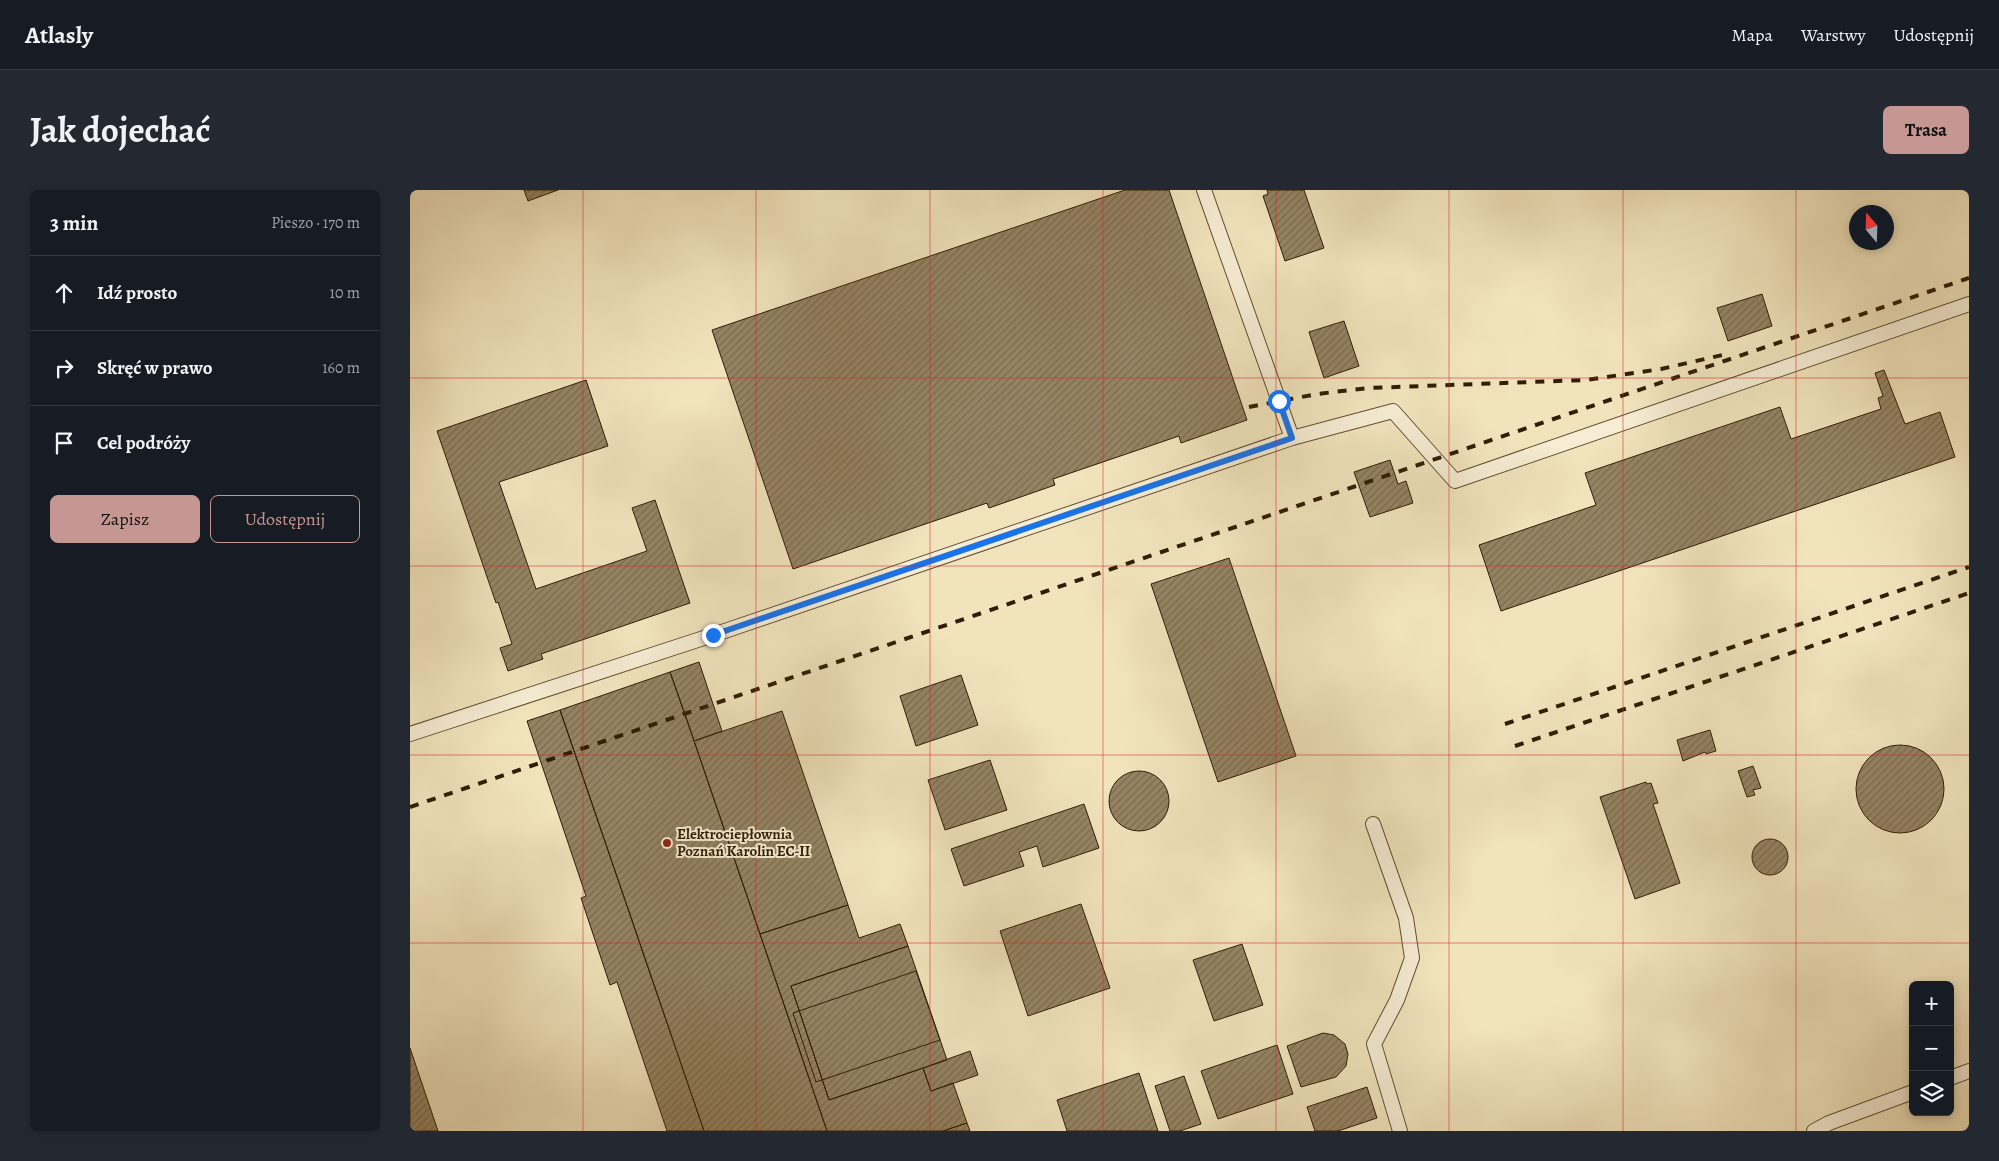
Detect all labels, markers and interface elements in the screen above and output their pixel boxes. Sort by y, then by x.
text: Atlasly [25,19,93,51]
text: Mapa [1732,23,1773,47]
text: Warstwy [1801,23,1865,47]
text: Udostępnij [1893,23,1974,47]
text: Jak dojechać [30,106,210,154]
button: Trasa [1883,106,1969,154]
north arrow [1849,205,1894,250]
text: 3 min [50,209,98,237]
text: Pieszo · 170 m [271,212,360,234]
icon: ahead [50,279,78,307]
text: Idź prosto [97,280,177,306]
text: 10 m [330,282,360,304]
icon: right [50,354,78,382]
text: Skręć w prawo [97,355,212,381]
text: 160 m [322,357,360,379]
route start [1268,390,1291,413]
icon: arrive [50,429,78,457]
text: Cel podróży [97,430,190,456]
button: Zapisz [50,495,200,543]
button: Udostępnij [210,495,360,543]
route end [702,624,725,647]
place label: Elektrociepłownia Poznań Karolin EC-II [677,824,810,861]
marker: Elektrociepłownia Poznań Karolin EC-II [661,837,673,849]
map controls [1909,981,1954,1116]
button: + [1909,981,1954,1026]
button: − [1909,1026,1954,1071]
button: layers [1909,1071,1954,1116]

